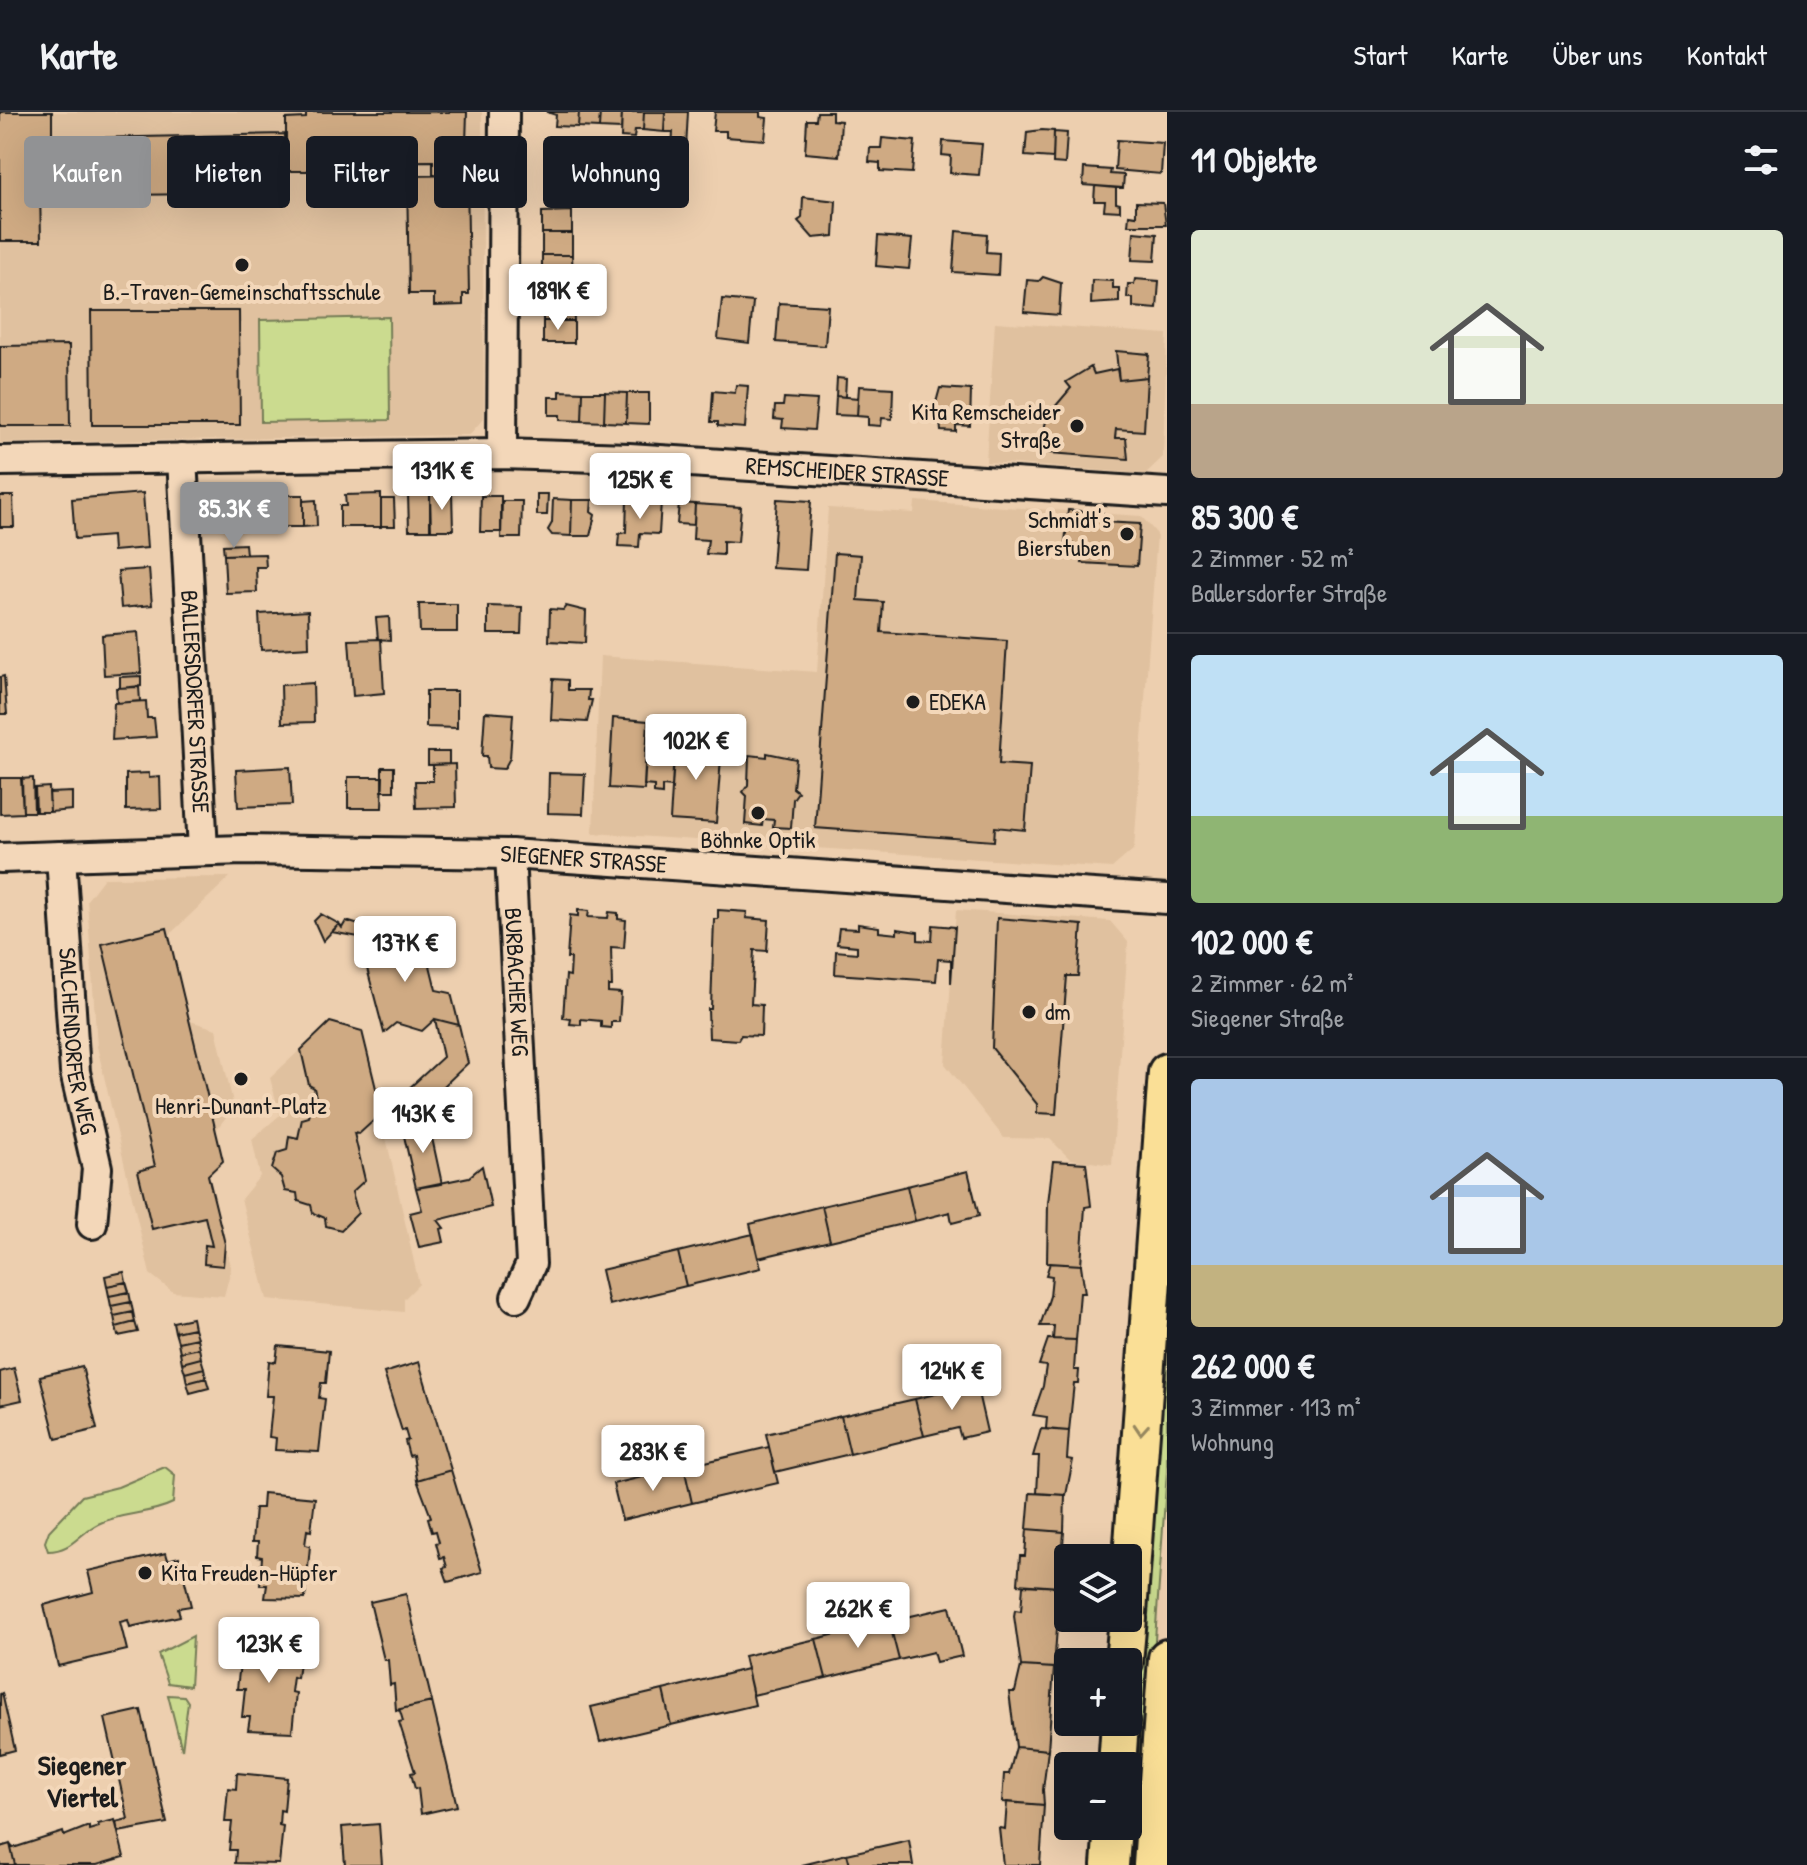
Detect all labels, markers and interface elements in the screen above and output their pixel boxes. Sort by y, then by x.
text: Karte [40,29,118,81]
text: Start [1354,36,1407,74]
text: Karte [1451,36,1509,74]
text: Über uns [1553,36,1643,74]
text: Kontakt [1687,36,1767,74]
chip: Kaufen [24,136,151,208]
chip: Mieten [167,136,290,208]
chip: Filter [306,136,418,208]
chip: Neu [434,136,527,208]
chip: Wohnung [543,136,689,208]
text: 11 Objekte [1191,137,1317,183]
icon: filters [1739,138,1783,182]
marker: B.-Traven-Gemeinschaftsschule [233,256,251,274]
pin: 189K € [493,264,623,332]
text: 189K € [527,272,589,307]
place label: B.-Traven-Gemeinschaftsschule [103,275,381,307]
icon: home [1415,282,1559,426]
place label: Kita Remscheider Straße [911,395,1061,455]
marker: Kita Remscheider Straße [1068,417,1086,435]
pin: 131K € [377,444,507,512]
street label: REMSCHEIDER STRASSE [745,449,950,494]
text: 131K € [411,452,473,487]
pin: 125K € [575,453,705,521]
text: 125K € [608,461,672,496]
pin: 85.3K € [160,482,308,550]
text: 85.3K € [198,490,270,525]
text: 85 300 € [1191,494,1298,540]
place label: Schmidt's Bierstuben [1017,503,1111,563]
marker: Schmidt's Bierstuben [1118,525,1136,543]
text: 2 Zimmer · 52 m² [1191,540,1354,575]
text: Ballersdorfer Straße [1191,575,1387,610]
street label: BALLERSDORFER STRASSE [174,589,218,814]
place label: EDEKA [929,685,986,717]
marker: EDEKA [904,693,922,711]
icon: home [1415,707,1559,851]
pin: 102K € [631,714,761,782]
text: 102K € [663,722,729,757]
marker: Böhnke Optik [749,804,767,822]
place label: Böhnke Optik [700,823,816,855]
street label: SIEGENER STRASSE [500,837,668,880]
street label: BURBACHER WEG [498,907,537,1057]
pin: 137K € [340,916,470,984]
text: 102 000 € [1191,919,1312,965]
text: 137K € [372,924,438,959]
street label: SALCHENDORFER WEG [52,947,106,1138]
text: 2 Zimmer · 62 m² [1191,965,1353,1000]
place label: dm [1045,995,1071,1027]
text: Siegener Straße [1191,1000,1344,1035]
marker: dm [1020,1003,1038,1021]
marker: Henri-Dunant-Platz [232,1070,250,1088]
pin: 143K € [358,1087,488,1155]
place label: Henri-Dunant-Platz [155,1089,327,1121]
text: 143K € [392,1095,454,1130]
icon: home [1415,1131,1559,1275]
text: 262 000 € [1191,1343,1314,1389]
pin: 124K € [887,1344,1017,1412]
text: 124K € [920,1352,984,1387]
text: 3 Zimmer · 113 m² [1191,1389,1361,1424]
one-way arrow [1133,1423,1150,1436]
text: Wohnung [1191,1424,1274,1459]
pin: 283K € [588,1425,718,1493]
text: 283K € [619,1433,687,1468]
map controls [1054,1544,1142,1840]
button: layers [1054,1544,1142,1632]
place label: Kita Freuden-Hüpfer [161,1556,337,1588]
marker: Kita Freuden-Hüpfer [136,1564,154,1582]
pin: 262K € [793,1582,923,1650]
text: 262K € [825,1590,891,1625]
pin: 123K € [204,1617,334,1685]
text: 123K € [236,1625,302,1660]
button: + [1054,1648,1142,1736]
district label: Siegener Viertel [38,1746,126,1816]
button: − [1054,1752,1142,1840]

